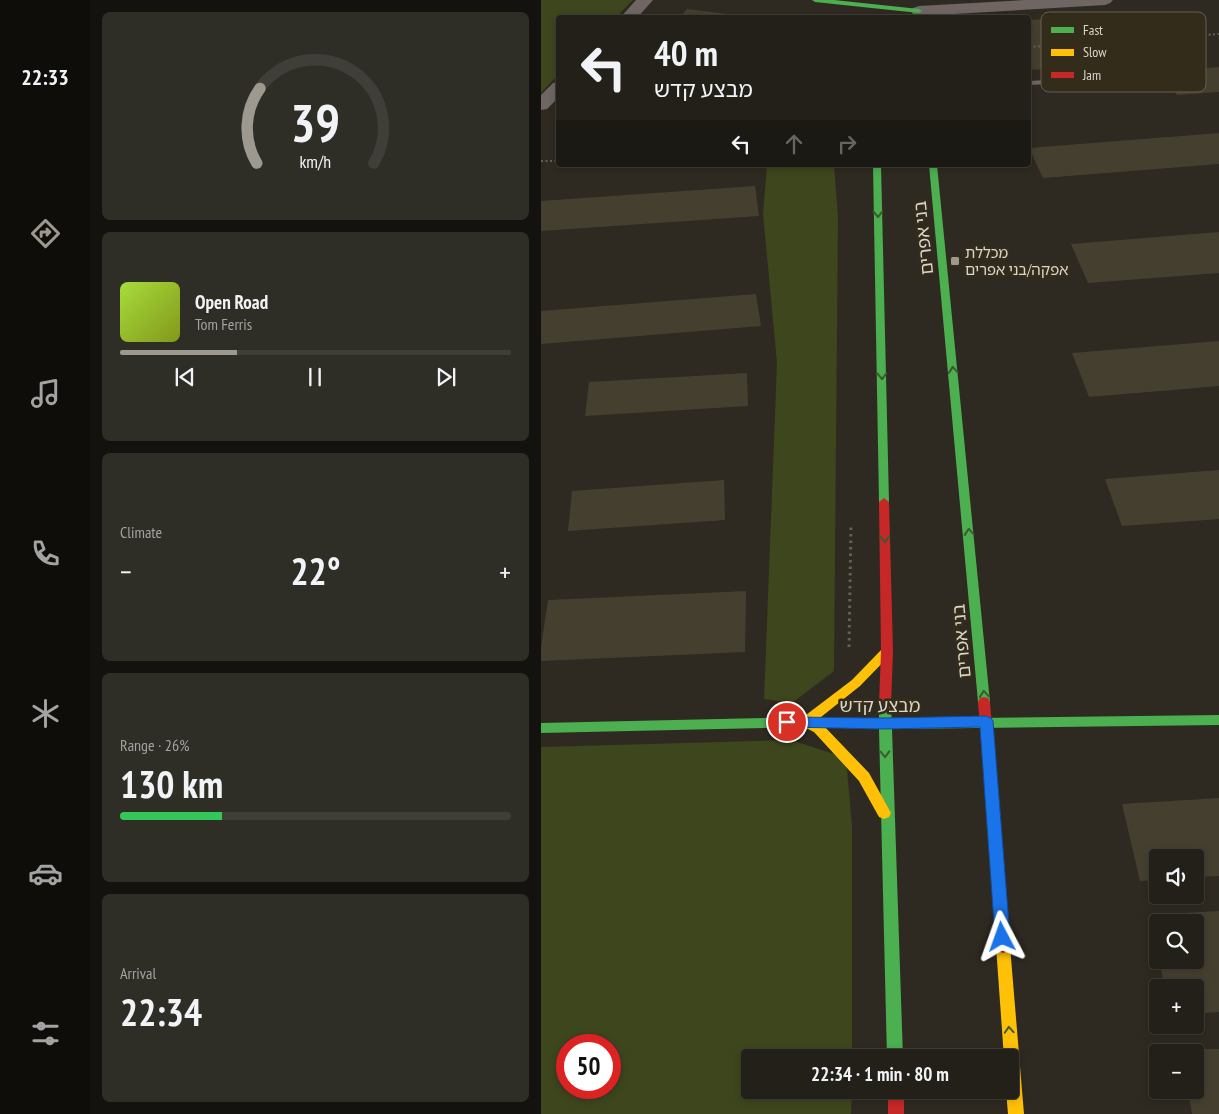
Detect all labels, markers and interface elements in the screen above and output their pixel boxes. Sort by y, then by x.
legend [1041,12,1206,92]
text: Fast [1083,21,1103,39]
text: 40 m [654,30,718,76]
icon: left [571,35,636,100]
text: Slow [1083,43,1107,61]
text: 22:33 [21,63,69,91]
text: Jam [1082,66,1101,84]
text: מבצע קדש [654,75,753,103]
text: 39 [291,89,340,156]
icon: left [727,130,755,158]
icon: ahead [780,130,808,158]
icon: right [833,130,861,158]
text: km/h [300,150,331,173]
street label: בני אפרים [908,200,938,276]
one-way arrow [873,210,883,218]
icon: directions [28,216,63,251]
place label: מכללת אפקה/בני אפרים [965,243,1068,279]
marker: מכללת אפקה/בני אפרים [949,255,961,267]
text: Open Road [195,290,268,314]
text: Tom Ferris [195,314,252,334]
icon: previous [171,363,199,391]
icon: pause [301,363,329,391]
icon: next [432,363,460,391]
one-way arrow [948,366,959,374]
one-way arrow [876,372,887,380]
icon: music [28,376,63,411]
text: Climate [120,522,162,542]
one-way arrow [963,528,974,536]
one-way arrow [880,535,890,543]
icon: phone [28,536,63,571]
text: 22° [290,546,341,595]
text: − [120,553,132,590]
text: + [499,553,511,590]
street label: בני אפרים [946,603,976,679]
one-way arrow [979,690,990,698]
street label: מבצע קדש [840,694,921,717]
icon: climate [28,696,63,731]
pin [766,701,808,743]
icon: arrive [773,708,801,736]
text: Range · 26% [120,735,189,755]
one-way arrow [879,750,890,758]
text: 130 km [120,759,223,808]
map controls [1149,849,1204,1099]
button: sound [1149,849,1204,904]
icon: car [28,856,63,891]
position arrow [975,910,1027,962]
button: search [1149,914,1204,969]
text: Arrival [120,963,156,983]
button: + [1149,979,1204,1034]
text: 22:34 [120,987,202,1036]
icon: filters [28,1016,63,1051]
one-way arrow [1004,1026,1015,1034]
speed limit sign: 50 [556,1034,621,1099]
button: − [1149,1044,1204,1099]
text: 22:34 · 1 min · 80 m [811,1062,949,1086]

